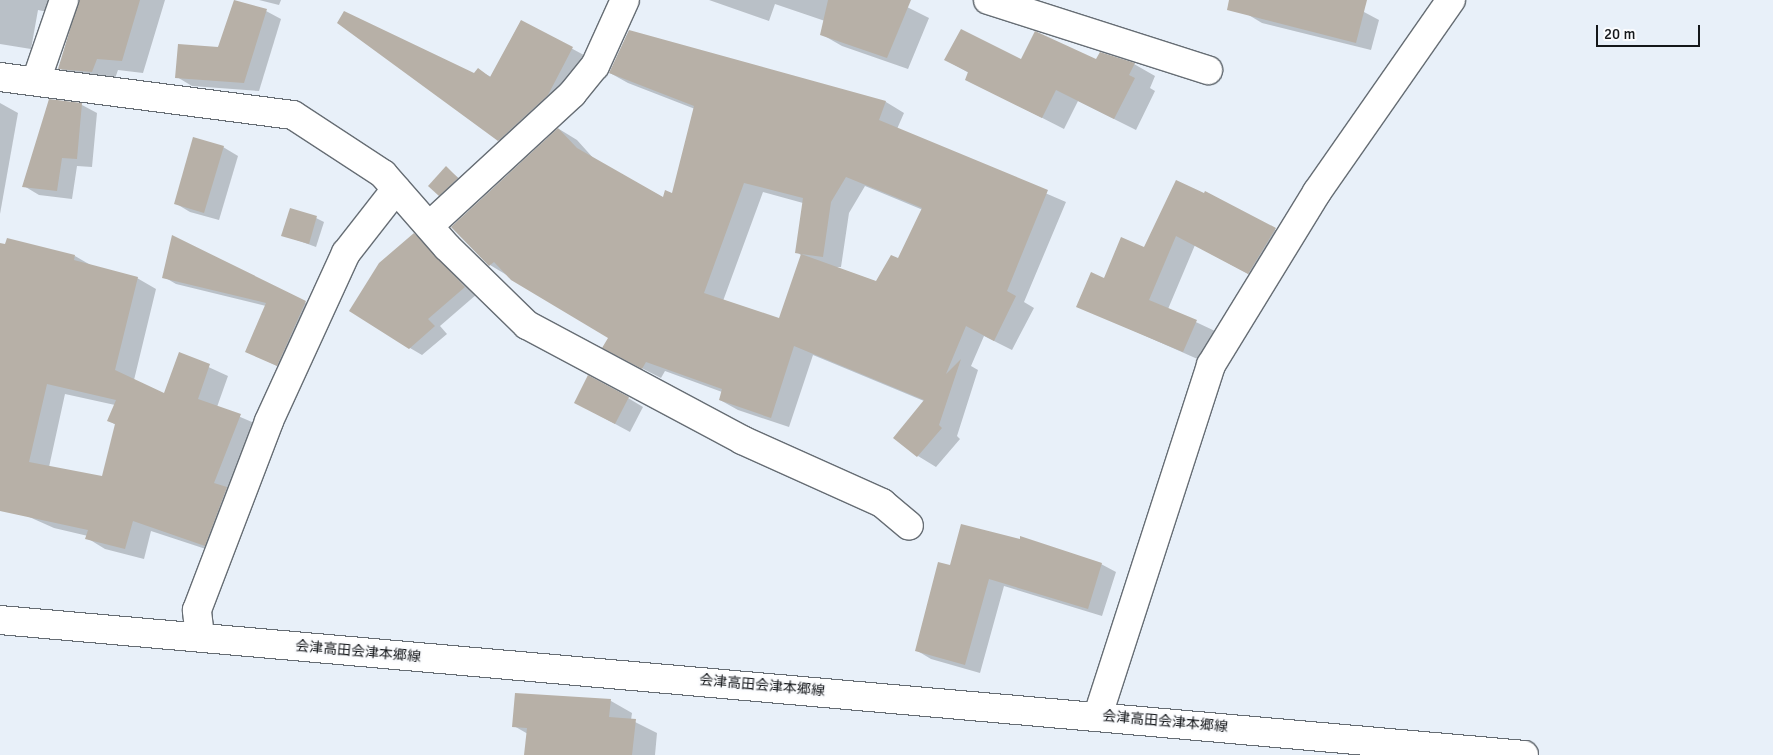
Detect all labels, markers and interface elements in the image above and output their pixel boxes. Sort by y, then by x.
scale bar [1598,15,1702,47]
text: 20 m [1604,25,1635,43]
street label: 会津高田会津本郷線 [295,638,421,666]
street label: 会津高田会津本郷線 [699,672,825,700]
street label: 会津高田会津本郷線 [1102,708,1228,736]

